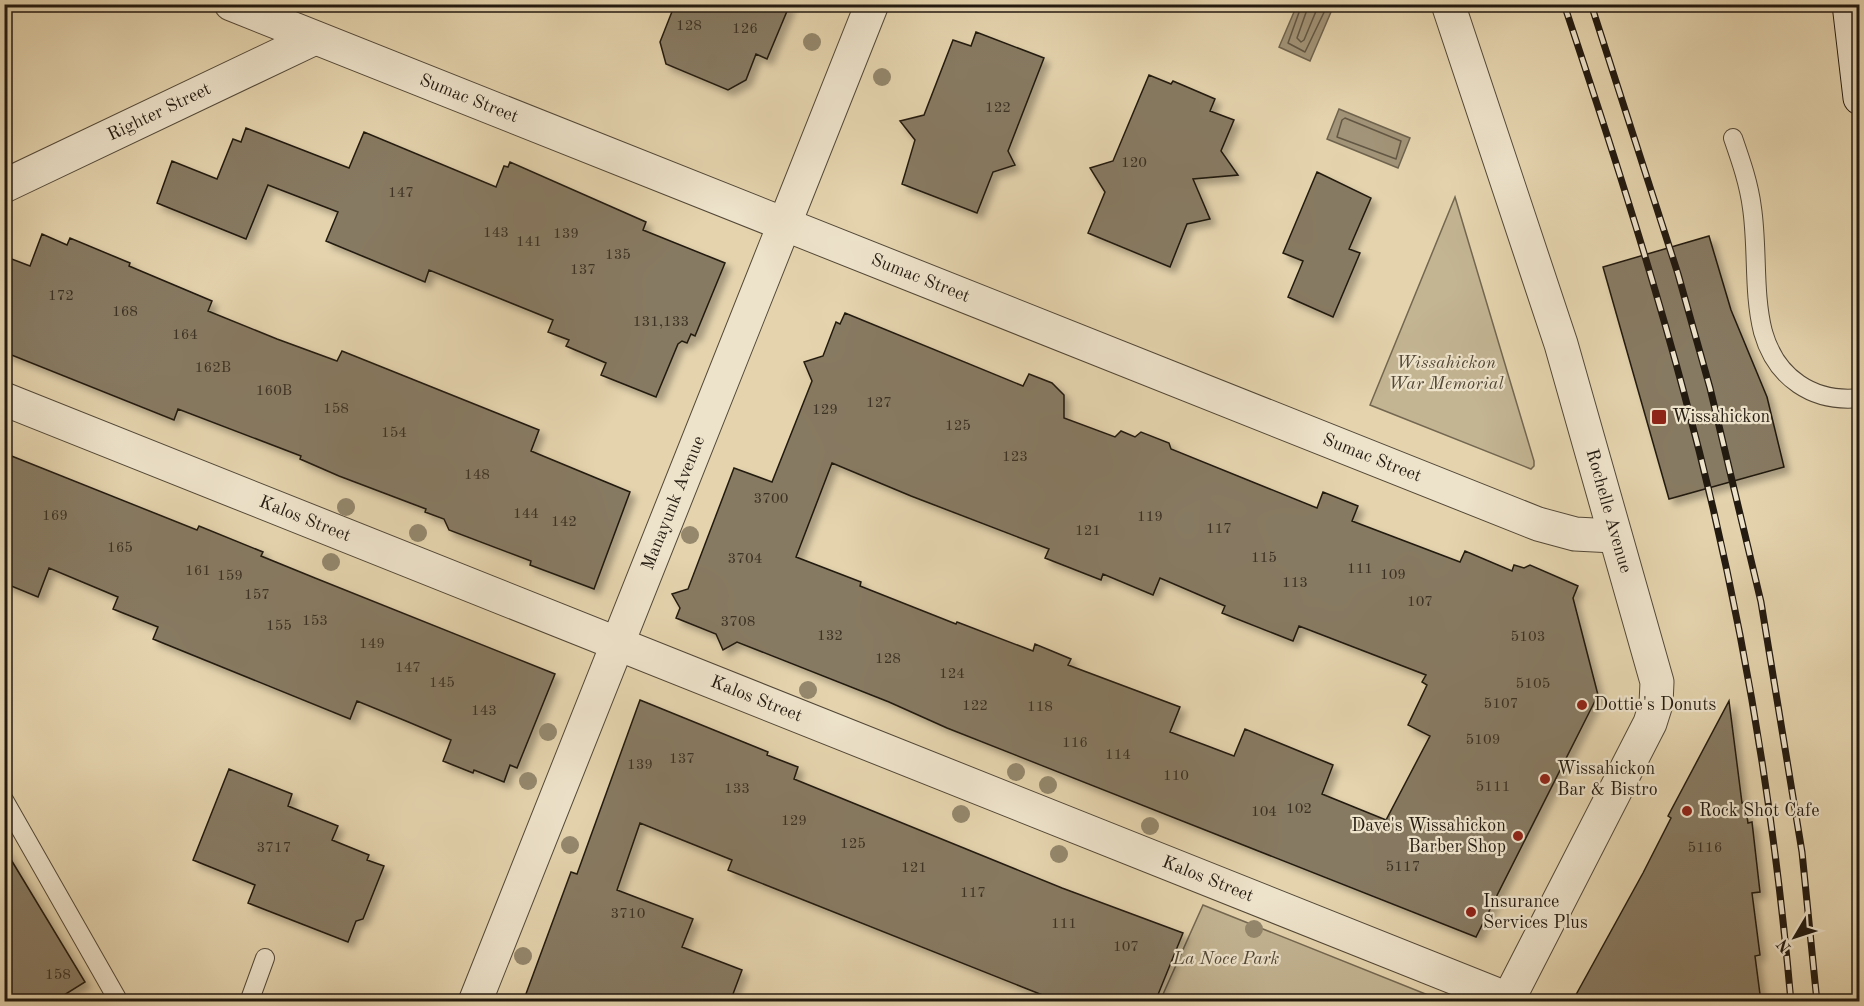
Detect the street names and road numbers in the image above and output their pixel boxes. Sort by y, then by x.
street label: Sumac Street [417,71,521,126]
street label: Righter Street [105,80,214,144]
street label: Sumac Street [868,251,972,306]
street label: Sumac Street [1320,430,1424,486]
street label: Manayunk Avenue [639,433,708,573]
street label: Rochelle Avenue [1582,447,1635,575]
street label: Kalos Street [257,493,353,545]
street label: Kalos Street [708,673,805,725]
street label: Kalos Street [1159,853,1256,906]

